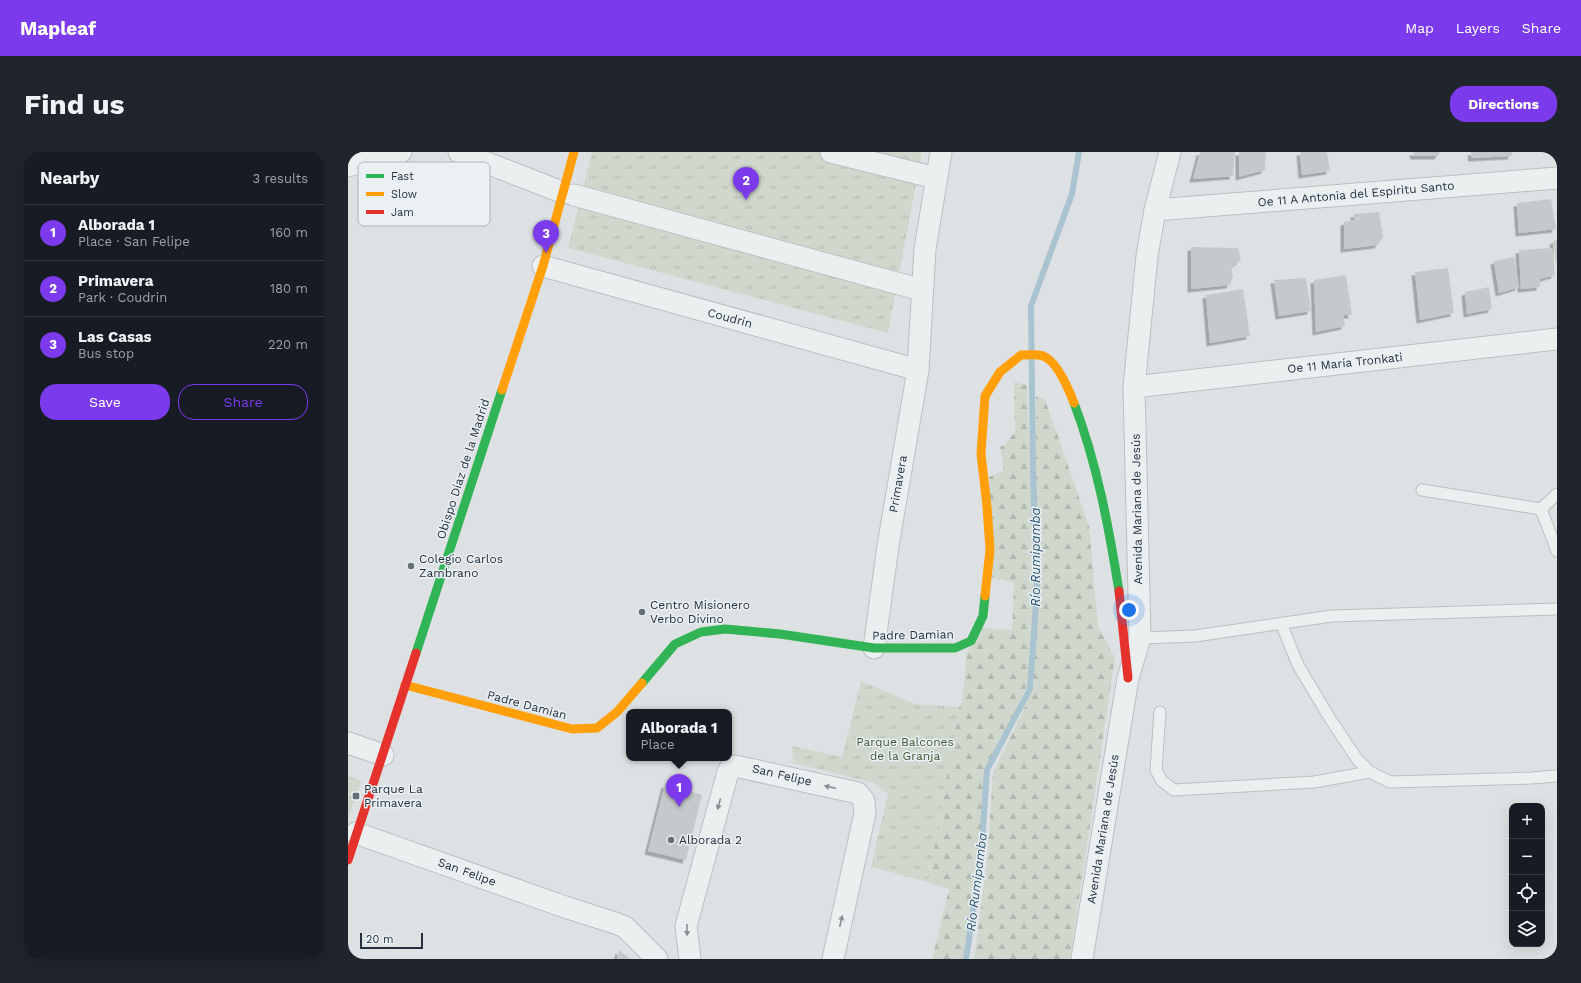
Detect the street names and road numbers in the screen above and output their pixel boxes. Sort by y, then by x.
street label: Oe 11 A Antonia del Espíritu Santo [1257,178,1455,210]
street label: Coudrin [706,305,754,331]
street label: Oe 11 María Tronkati [1287,350,1403,376]
street label: Obispo Díaz de la Madrid [434,397,492,541]
street label: Avenida Mariana de Jesús [1129,433,1145,585]
street label: Primavera [886,454,910,514]
street label: Padre Damian [872,627,954,643]
street label: Padre Damian [486,688,568,722]
street label: Avenida Mariana de Jesús [1084,753,1122,905]
street label: San Felipe [751,761,813,789]
street label: San Felipe [436,855,498,889]

